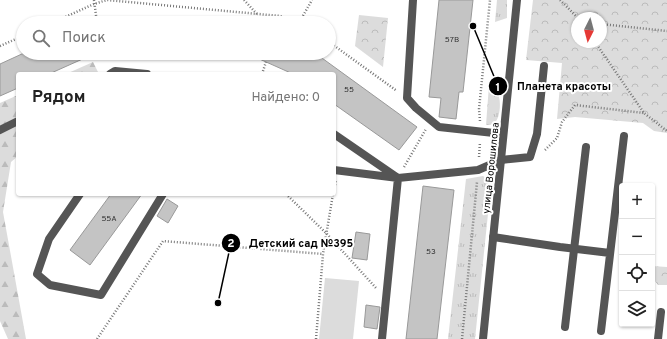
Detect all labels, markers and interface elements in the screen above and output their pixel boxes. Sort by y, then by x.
north arrow [571,12,607,48]
search box [16,16,336,60]
icon: search [30,27,52,49]
text: Поиск [62,29,106,48]
house number: 57В [445,35,459,45]
callout: Планета красоты [488,75,619,98]
text: 1 [496,80,500,96]
text: Планета красоты [517,80,611,94]
house number: 55 [344,85,354,95]
text: Рядом [32,87,85,109]
text: Найдено: 0 [252,90,320,106]
street label: улица Ворошилова [480,122,503,214]
map controls [619,183,655,327]
button: + [619,183,655,219]
house number: 55А [101,214,117,224]
button: − [619,219,655,255]
callout: Детский сад №395 [221,232,362,255]
text: 2 [227,236,235,252]
text: Детский сад №395 [249,237,354,251]
house number: 53 [426,247,436,257]
button: locate [619,255,655,291]
button: layers [619,291,655,327]

